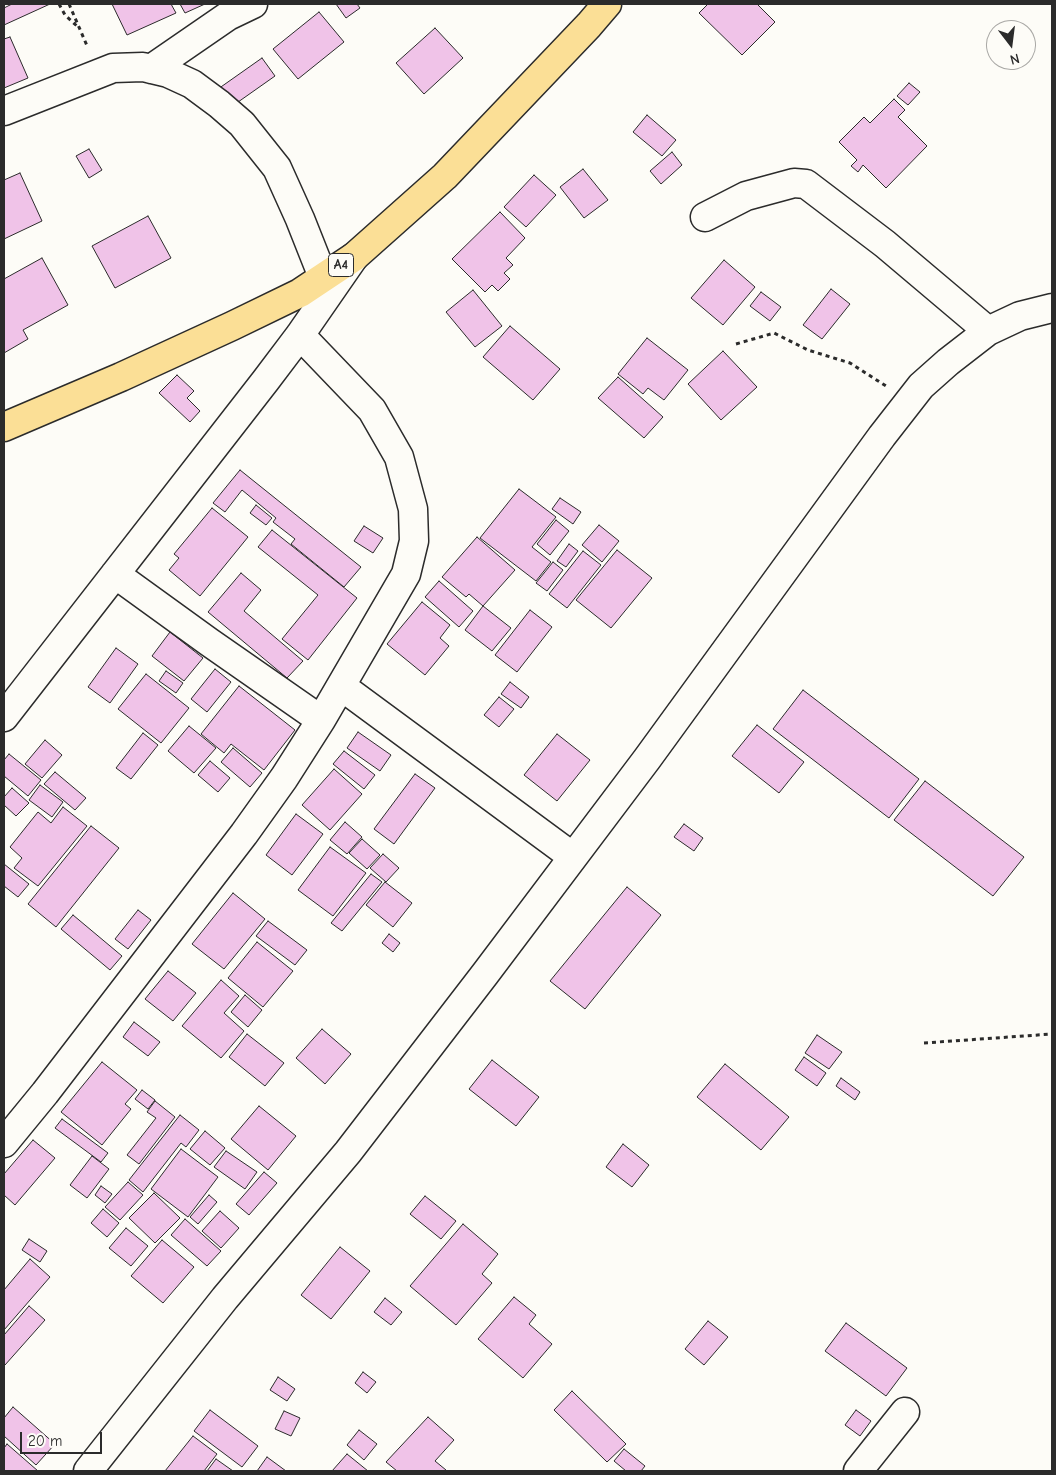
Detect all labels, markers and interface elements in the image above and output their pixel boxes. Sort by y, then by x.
north arrow [986,20,1036,70]
text: N [1008,50,1021,68]
road number: A4 [328,254,354,276]
scale bar [22,1422,105,1454]
text: 20 m [28,1432,62,1450]

